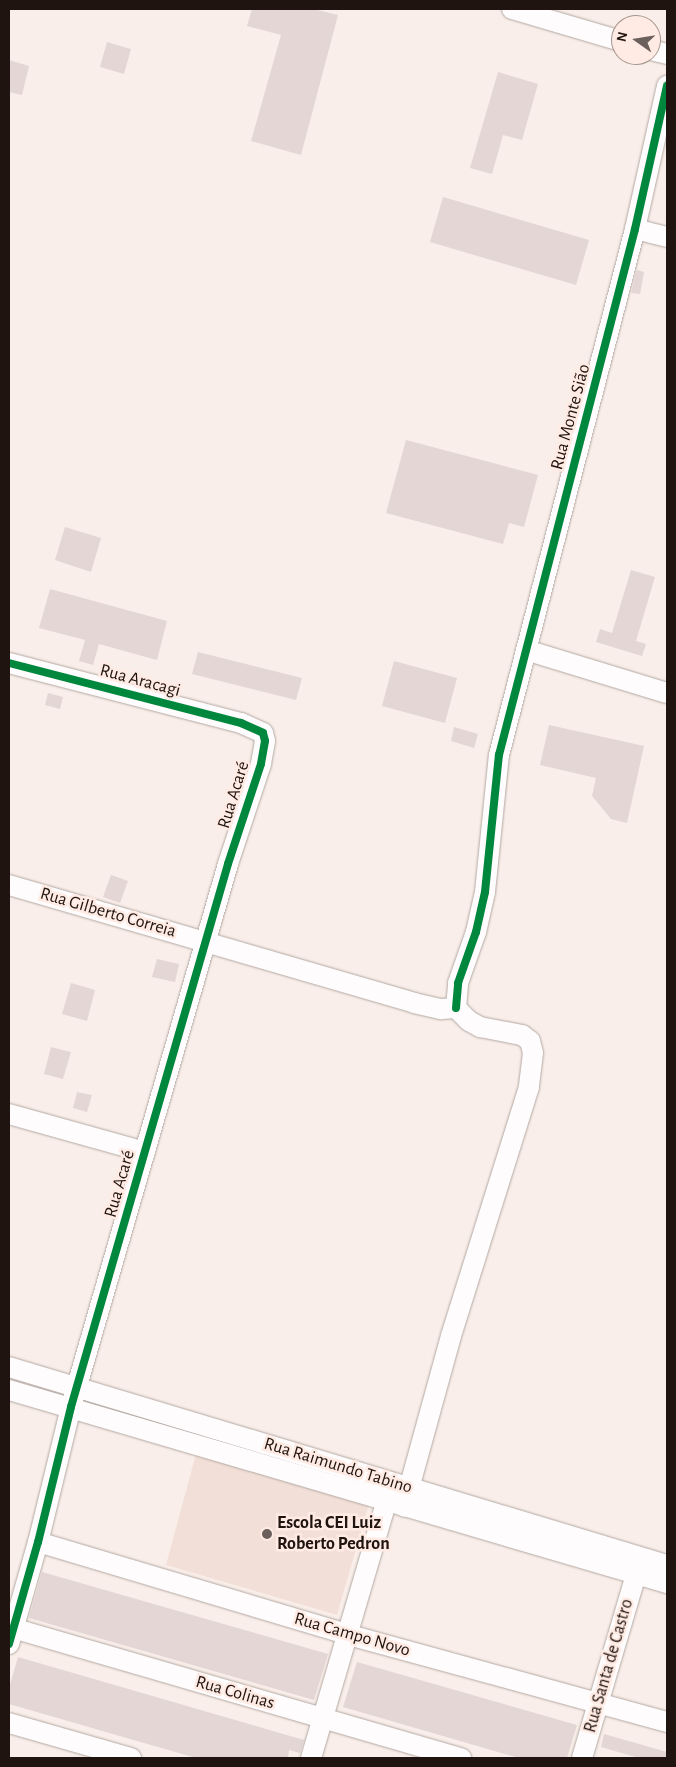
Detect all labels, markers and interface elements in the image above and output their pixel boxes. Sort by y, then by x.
north arrow [611,15,661,65]
text: N [614,31,630,43]
street label: Rua Monte Sião [547,362,595,472]
street label: Rua Aracagi [97,660,183,702]
street label: Rua Acaré [214,759,254,831]
street label: Rua Gilberto Correia [37,883,179,943]
street label: Rua Acaré [100,1148,140,1220]
street label: Rua Raimundo Tabino [261,1433,415,1499]
place label: Escola CEI Luiz Roberto Pedron [277,1513,390,1556]
marker: Escola CEI Luiz Roberto Pedron [261,1528,273,1540]
street label: Rua Santa de Castro [580,1597,638,1735]
street label: Rua Campo Novo [292,1608,412,1662]
street label: Rua Colinas [193,1671,277,1715]

